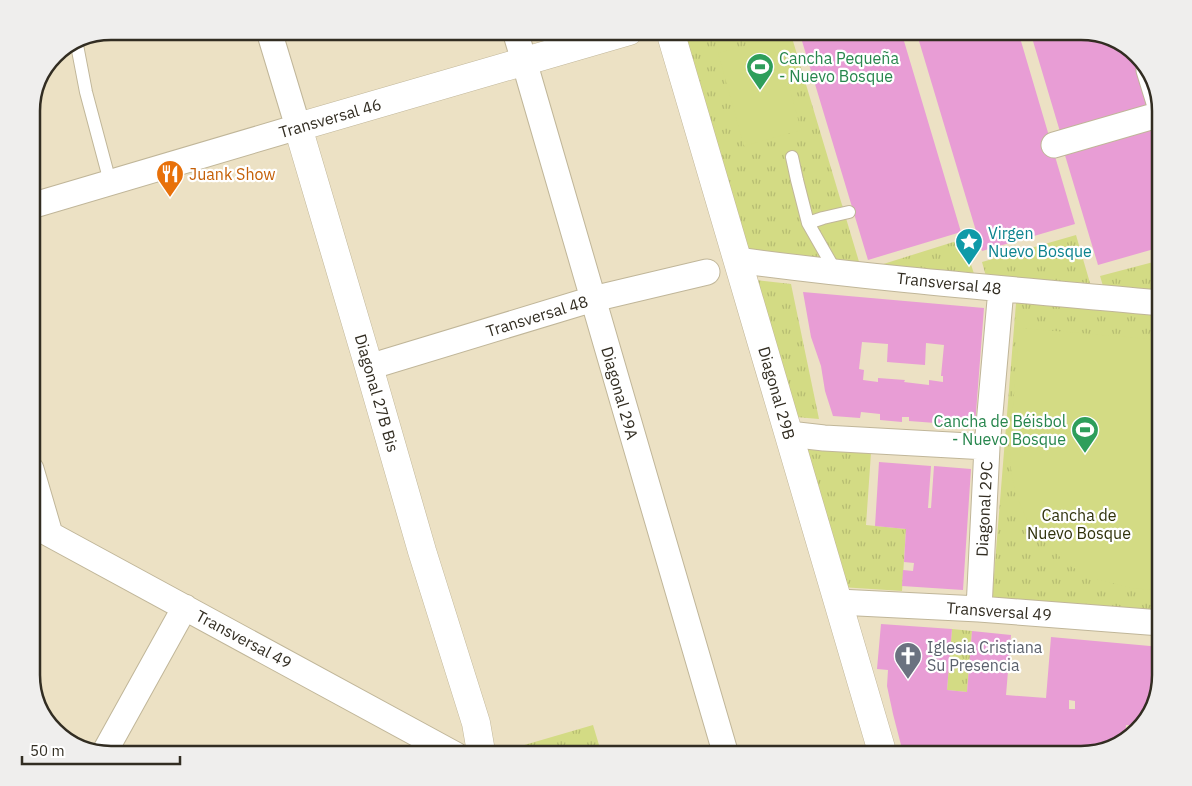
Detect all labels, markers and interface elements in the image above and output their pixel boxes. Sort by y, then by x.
place label: Cancha Pequeña - Nuevo Bosque [779,48,899,86]
sports icon: Cancha Pequeña - Nuevo Bosque [745,52,775,91]
street label: Transversal 46 [277,94,383,142]
restaurant icon: Juank Show [155,159,185,198]
place label: Juank Show [189,164,276,184]
place label: Virgen Nuevo Bosque [988,223,1092,261]
place icon: Virgen Nuevo Bosque [954,227,984,266]
street label: Transversal 48 [895,268,1003,298]
street label: Transversal 48 [484,291,590,341]
street label: Diagonal 27B Bis [351,332,403,454]
street label: Diagonal 29A [597,344,643,442]
street label: Diagonal 29B [754,344,800,442]
place label: Cancha de Béisbol - Nuevo Bosque [934,411,1066,449]
sports icon: Cancha de Béisbol - Nuevo Bosque [1070,415,1100,454]
street label: Diagonal 29C [972,461,996,557]
park label: Cancha de Nuevo Bosque [1027,505,1131,543]
street label: Transversal 49 [946,597,1052,625]
street label: Transversal 49 [193,605,295,673]
place label: Iglesia Cristiana Su Presencia [927,637,1043,675]
church icon: Iglesia Cristiana Su Presencia [893,641,923,680]
scale bar [22,734,180,766]
text: 50 m [30,741,65,760]

